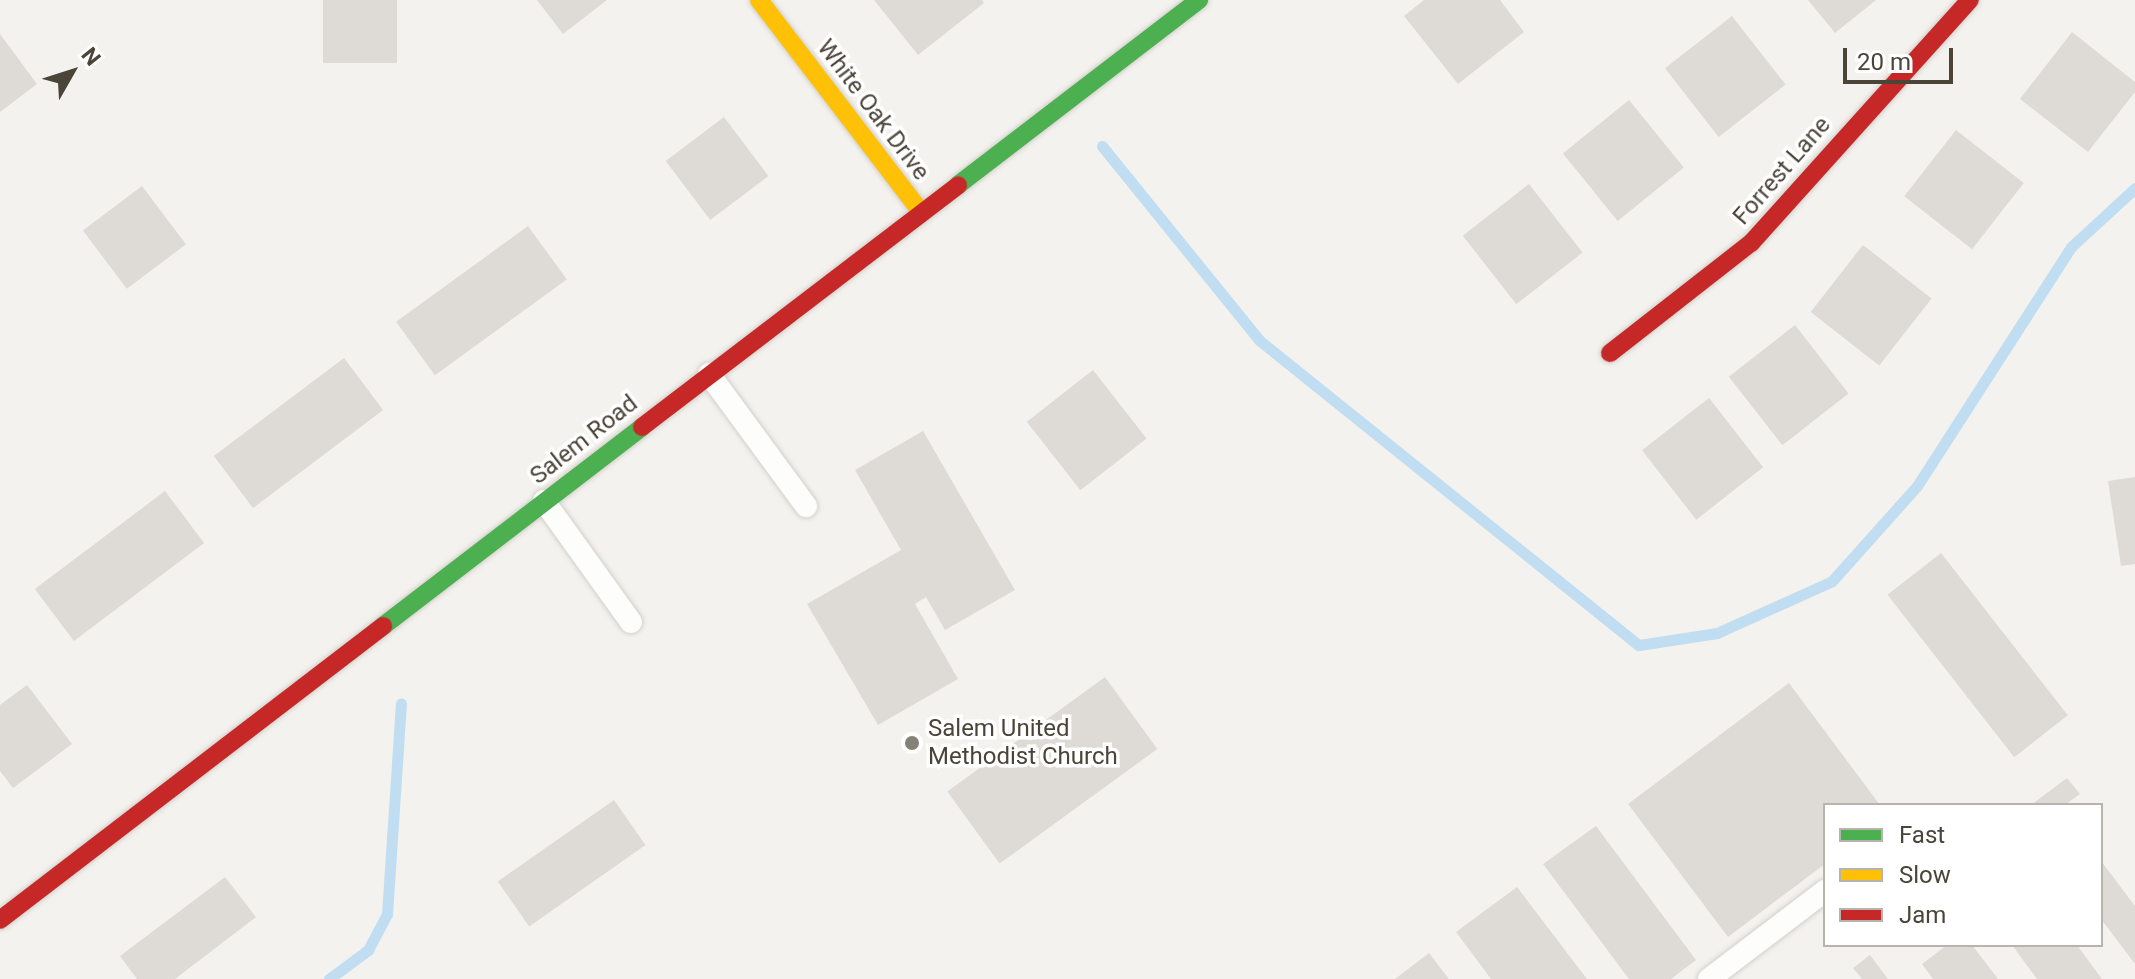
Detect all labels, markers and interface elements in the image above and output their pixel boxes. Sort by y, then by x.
north arrow [32,32,112,112]
scale bar [1847,32,1957,82]
street label: White Oak Drive [811,34,935,186]
text: N [76,43,106,70]
text: 20 m [1857,48,1911,76]
street label: Forrest Lane [1727,111,1837,231]
street label: Salem Road [525,389,643,491]
place label: Salem United Methodist Church [928,715,1118,771]
marker: Salem United Methodist Church [903,734,921,752]
legend [1823,803,2103,947]
text: Fast [1899,821,1945,849]
text: Slow [1899,861,1951,889]
text: Jam [1899,901,1946,929]

